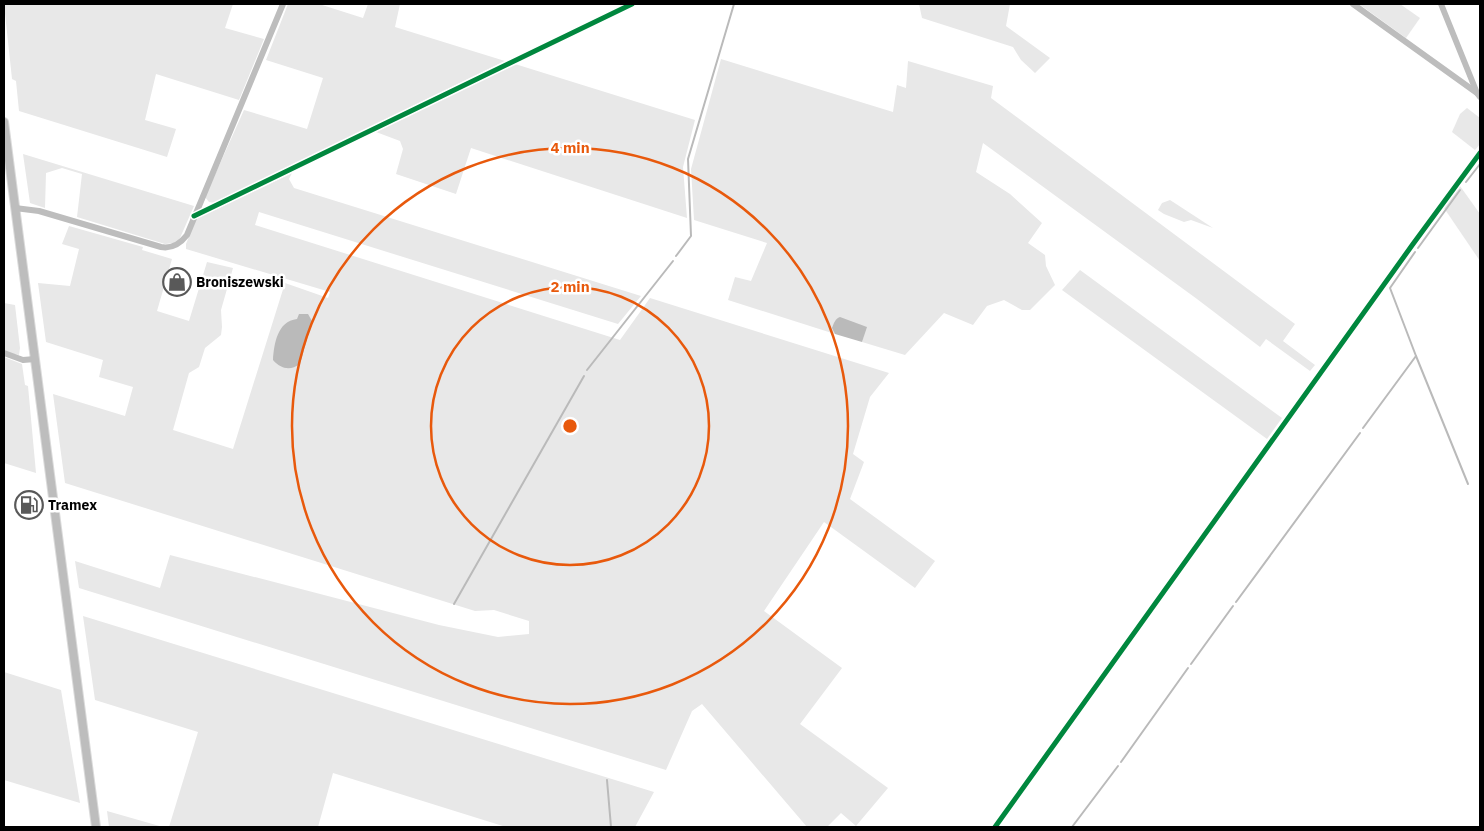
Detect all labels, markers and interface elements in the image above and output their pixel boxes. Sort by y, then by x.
text: 4 min [550,138,590,157]
shop icon: Broniszewski [162,267,192,297]
place label: Broniszewski [196,273,284,291]
text: 2 min [550,277,590,296]
centre of rings [561,417,579,435]
fuel station icon: Tramex [14,490,44,520]
place label: Tramex [48,496,97,514]

